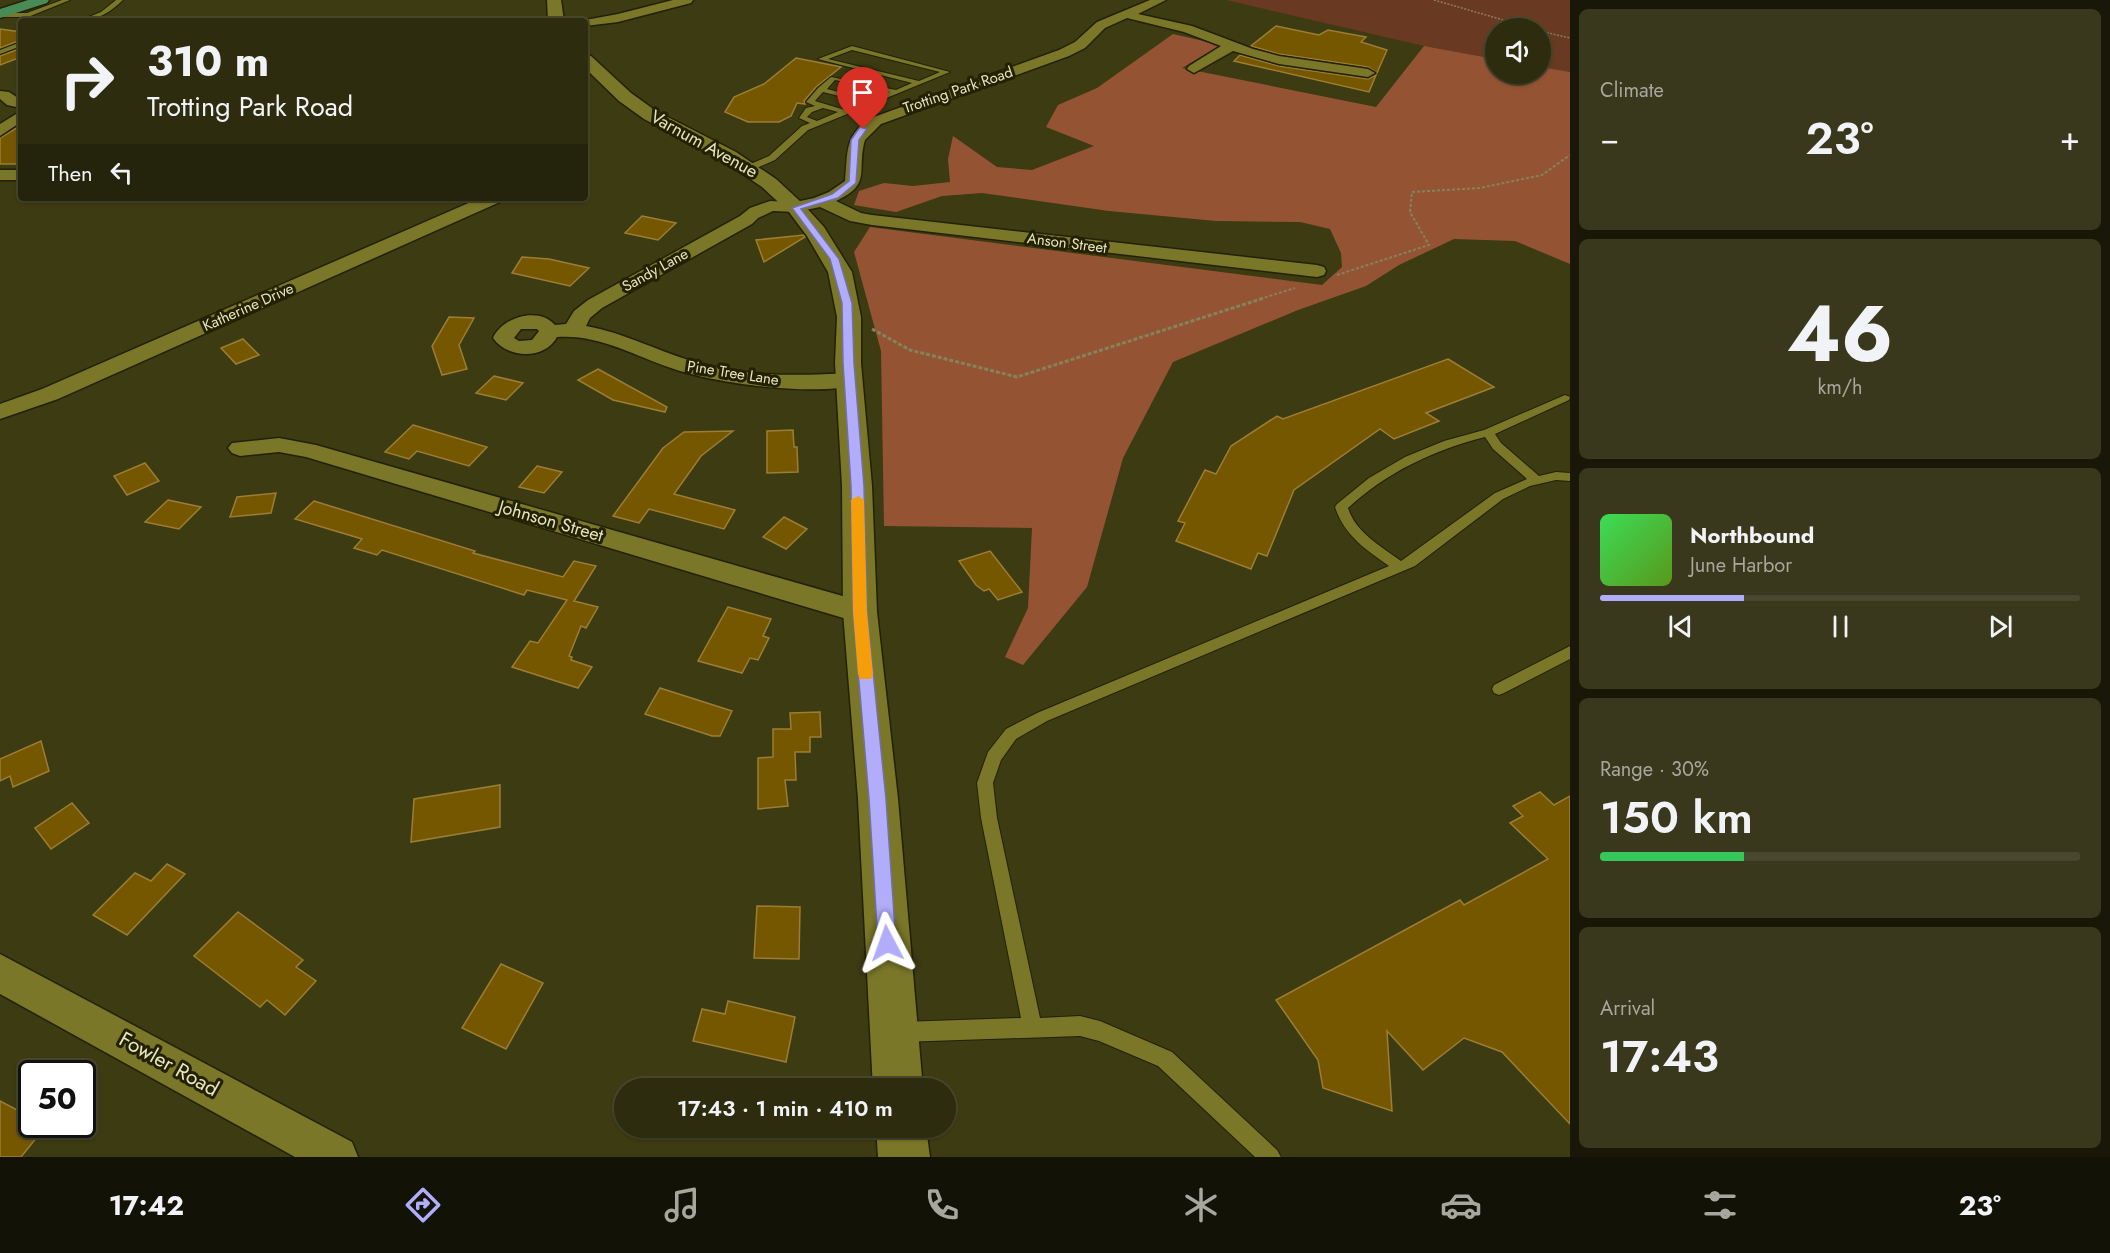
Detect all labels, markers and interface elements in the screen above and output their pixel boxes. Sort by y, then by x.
map controls [1485,18,1551,84]
button: sound [1485,18,1551,84]
text: 310 m [147,31,269,92]
icon: right [48,42,126,120]
street label: Trotting Park Road [900,61,1016,119]
pin [837,67,888,129]
icon: arrive [846,76,879,109]
text: Climate [1600,76,1664,105]
text: Trotting Park Road [147,87,353,126]
street label: Varnum Avenue [646,104,762,184]
text: 23° [1805,106,1874,171]
text: − [1600,115,1619,162]
text: + [2060,115,2080,162]
icon: left [105,156,138,189]
text: Then [48,157,93,189]
street label: Anson Street [1026,227,1109,259]
street label: Sandy Lane [618,243,692,297]
street label: Katherine Drive [199,277,297,337]
text: 46 [1787,278,1893,390]
street label: Pine Tree Lane [686,355,781,391]
text: km/h [1817,373,1863,402]
street label: Johnson Street [494,493,607,549]
text: Northbound [1690,519,1814,551]
text: June Harbor [1690,551,1792,580]
icon: previous [1664,610,1697,643]
icon: pause [1824,610,1857,643]
icon: next [1984,610,2017,643]
text: Range · 30% [1600,755,1709,784]
text: 150 km [1600,785,1753,850]
position arrow [855,911,919,975]
text: Arrival [1600,994,1655,1023]
street label: Fowler Road [114,1024,224,1104]
text: 17:43 [1600,1024,1719,1089]
speed limit sign: 50 [18,1060,96,1138]
text: 17:43 · 1 min · 410 m [677,1092,893,1124]
icon: directions [402,1184,444,1226]
icon: music [661,1184,703,1226]
icon: phone [921,1184,963,1226]
icon: climate [1180,1184,1222,1226]
icon: car [1440,1184,1482,1226]
icon: filters [1699,1184,1741,1226]
text: 17:42 [109,1186,184,1225]
text: 23° [1959,1186,2001,1225]

